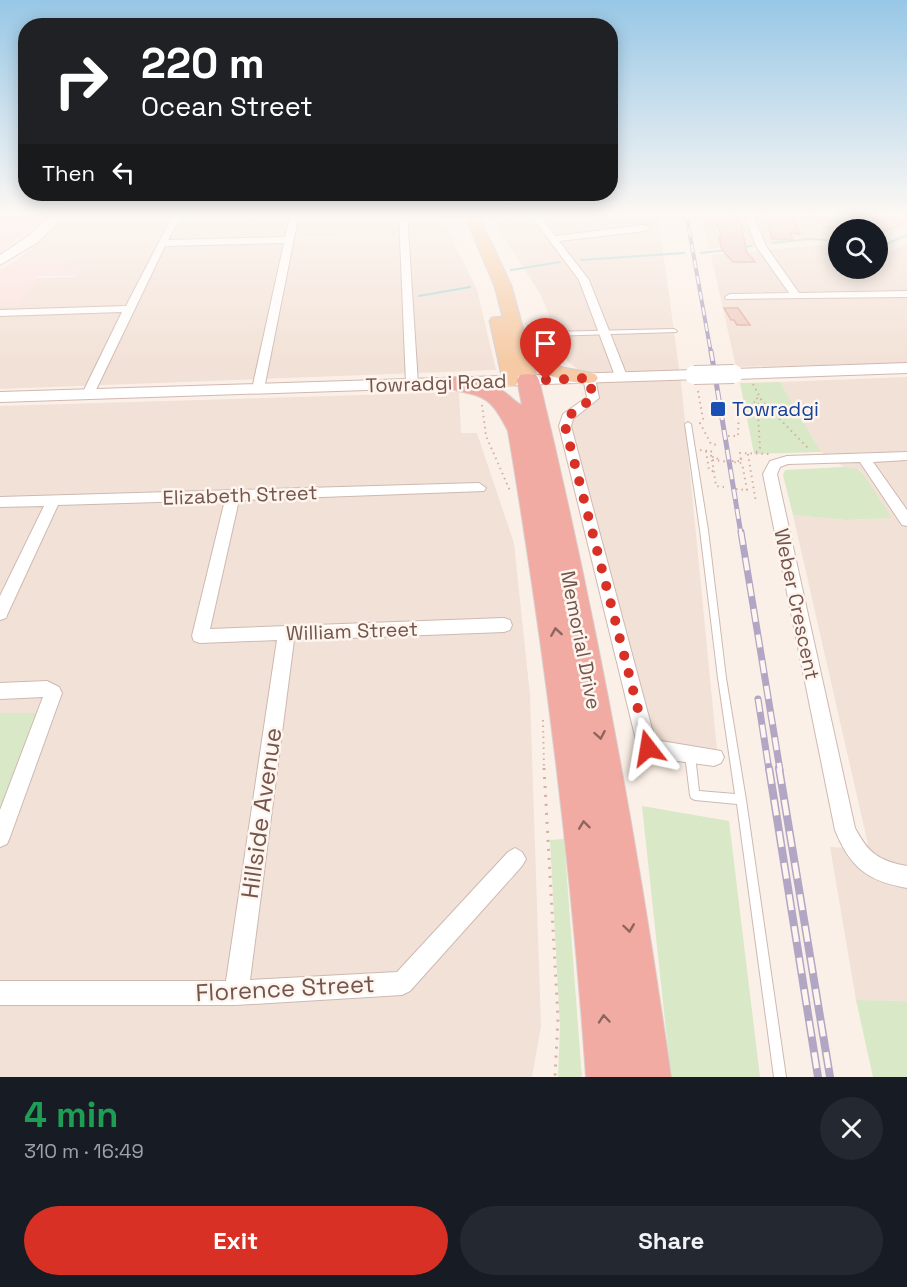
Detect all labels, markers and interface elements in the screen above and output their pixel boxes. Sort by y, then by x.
text: 220 m [141,37,265,90]
icon: right [42,42,120,120]
text: Ocean Street [141,89,313,124]
icon: left [107,156,140,189]
text: Then [42,159,95,187]
map controls [828,219,888,279]
button: search [828,219,888,279]
pin [520,318,571,380]
icon: arrive [529,327,562,360]
street label: Towradgi Road [365,368,507,398]
place label: Towradgi [732,396,819,422]
marker: Towradgi [709,400,727,418]
street label: Elizabeth Street [162,479,318,511]
street label: Weber Crescent [768,526,826,682]
street label: Memorial Drive [555,569,607,711]
street label: William Street [286,616,418,646]
one-way arrow [551,627,563,636]
position arrow [616,716,680,780]
street label: Hillside Avenue [234,726,288,900]
one-way arrow [593,730,606,740]
one-way arrow [578,820,590,829]
one-way arrow [622,924,634,933]
street label: Florence Street [195,968,375,1008]
one-way arrow [598,1014,611,1023]
text: 4 min [24,1092,119,1138]
button: close [820,1097,883,1160]
text: 310 m · 16:49 [24,1138,144,1164]
button: Exit [24,1206,448,1275]
button: Share [460,1206,883,1275]

